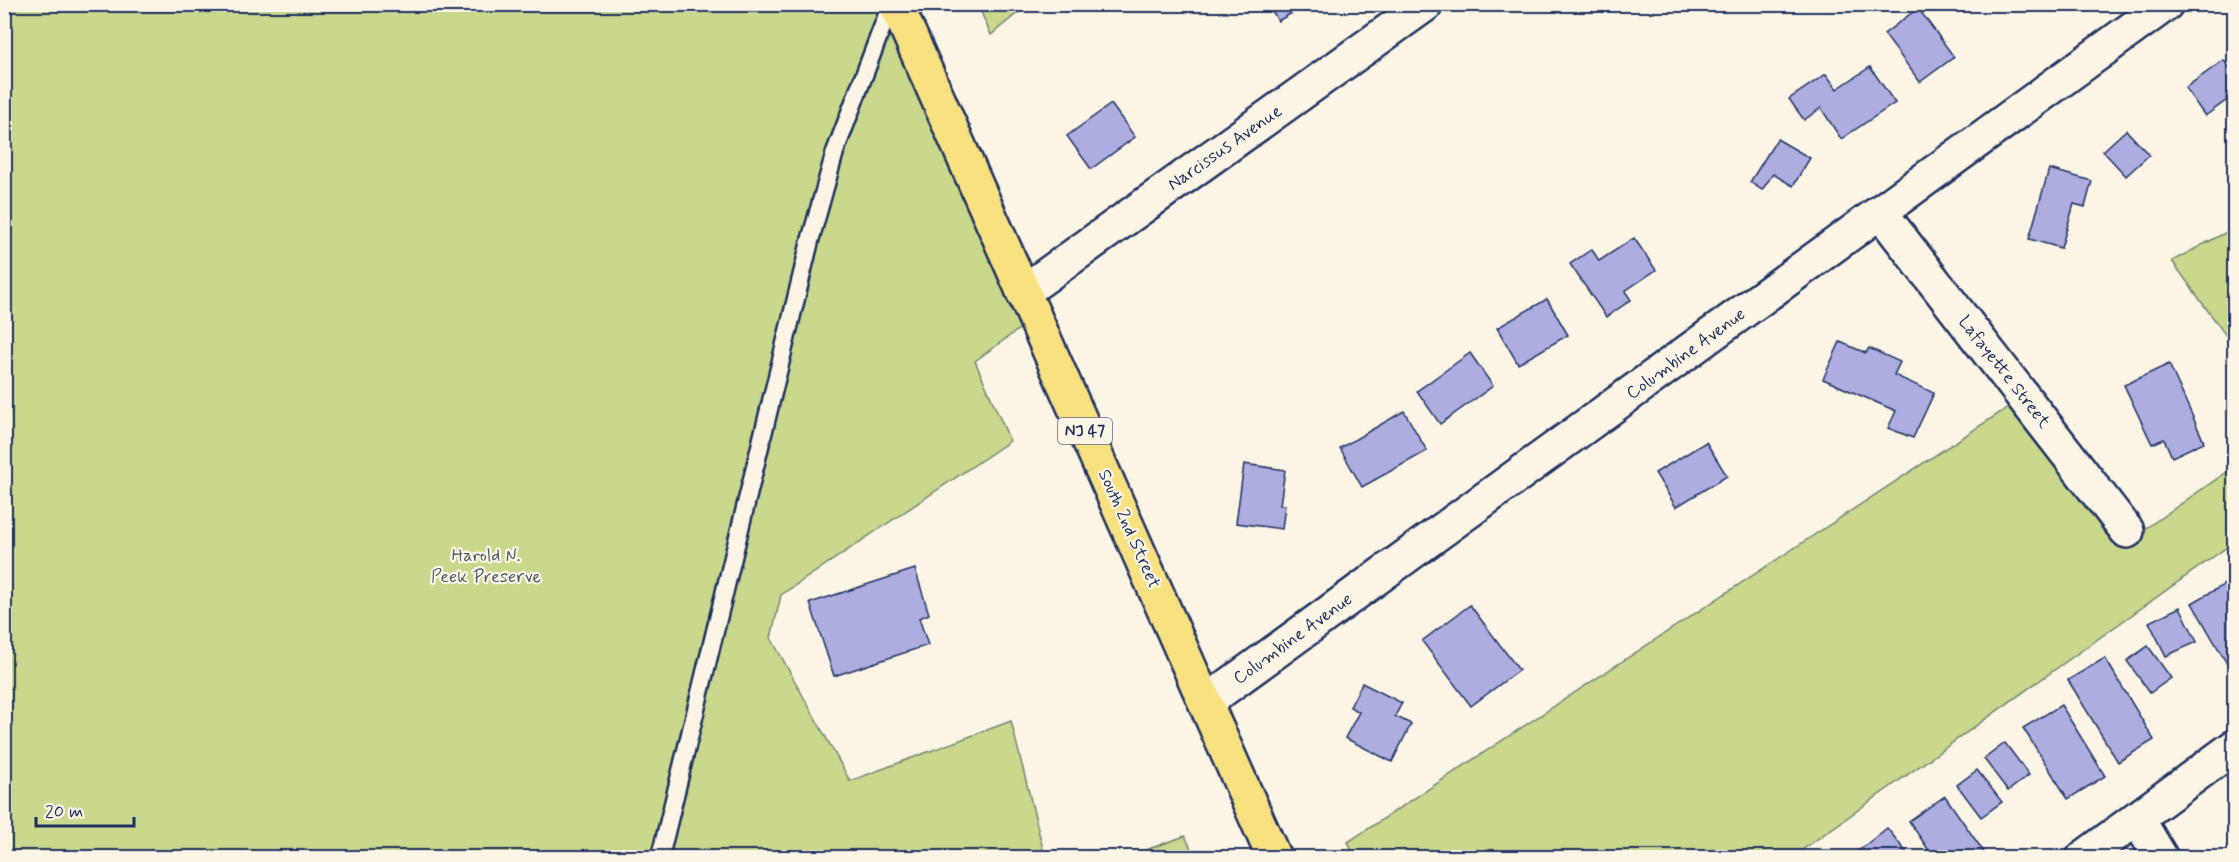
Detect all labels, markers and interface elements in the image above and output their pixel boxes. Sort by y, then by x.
street label: Narcissus Avenue [1163,100,1287,196]
street label: Columbine Avenue [1622,303,1750,405]
street label: Lafayette Street [1952,311,2056,434]
road number: NJ 47 [1058,418,1112,444]
street label: South 2nd Street [1092,466,1166,592]
park label: Harold N. Peek Preserve [431,544,541,589]
street label: Columbine Avenue [1229,588,1357,690]
scale bar [36,790,134,828]
text: 20 m [45,800,83,824]

